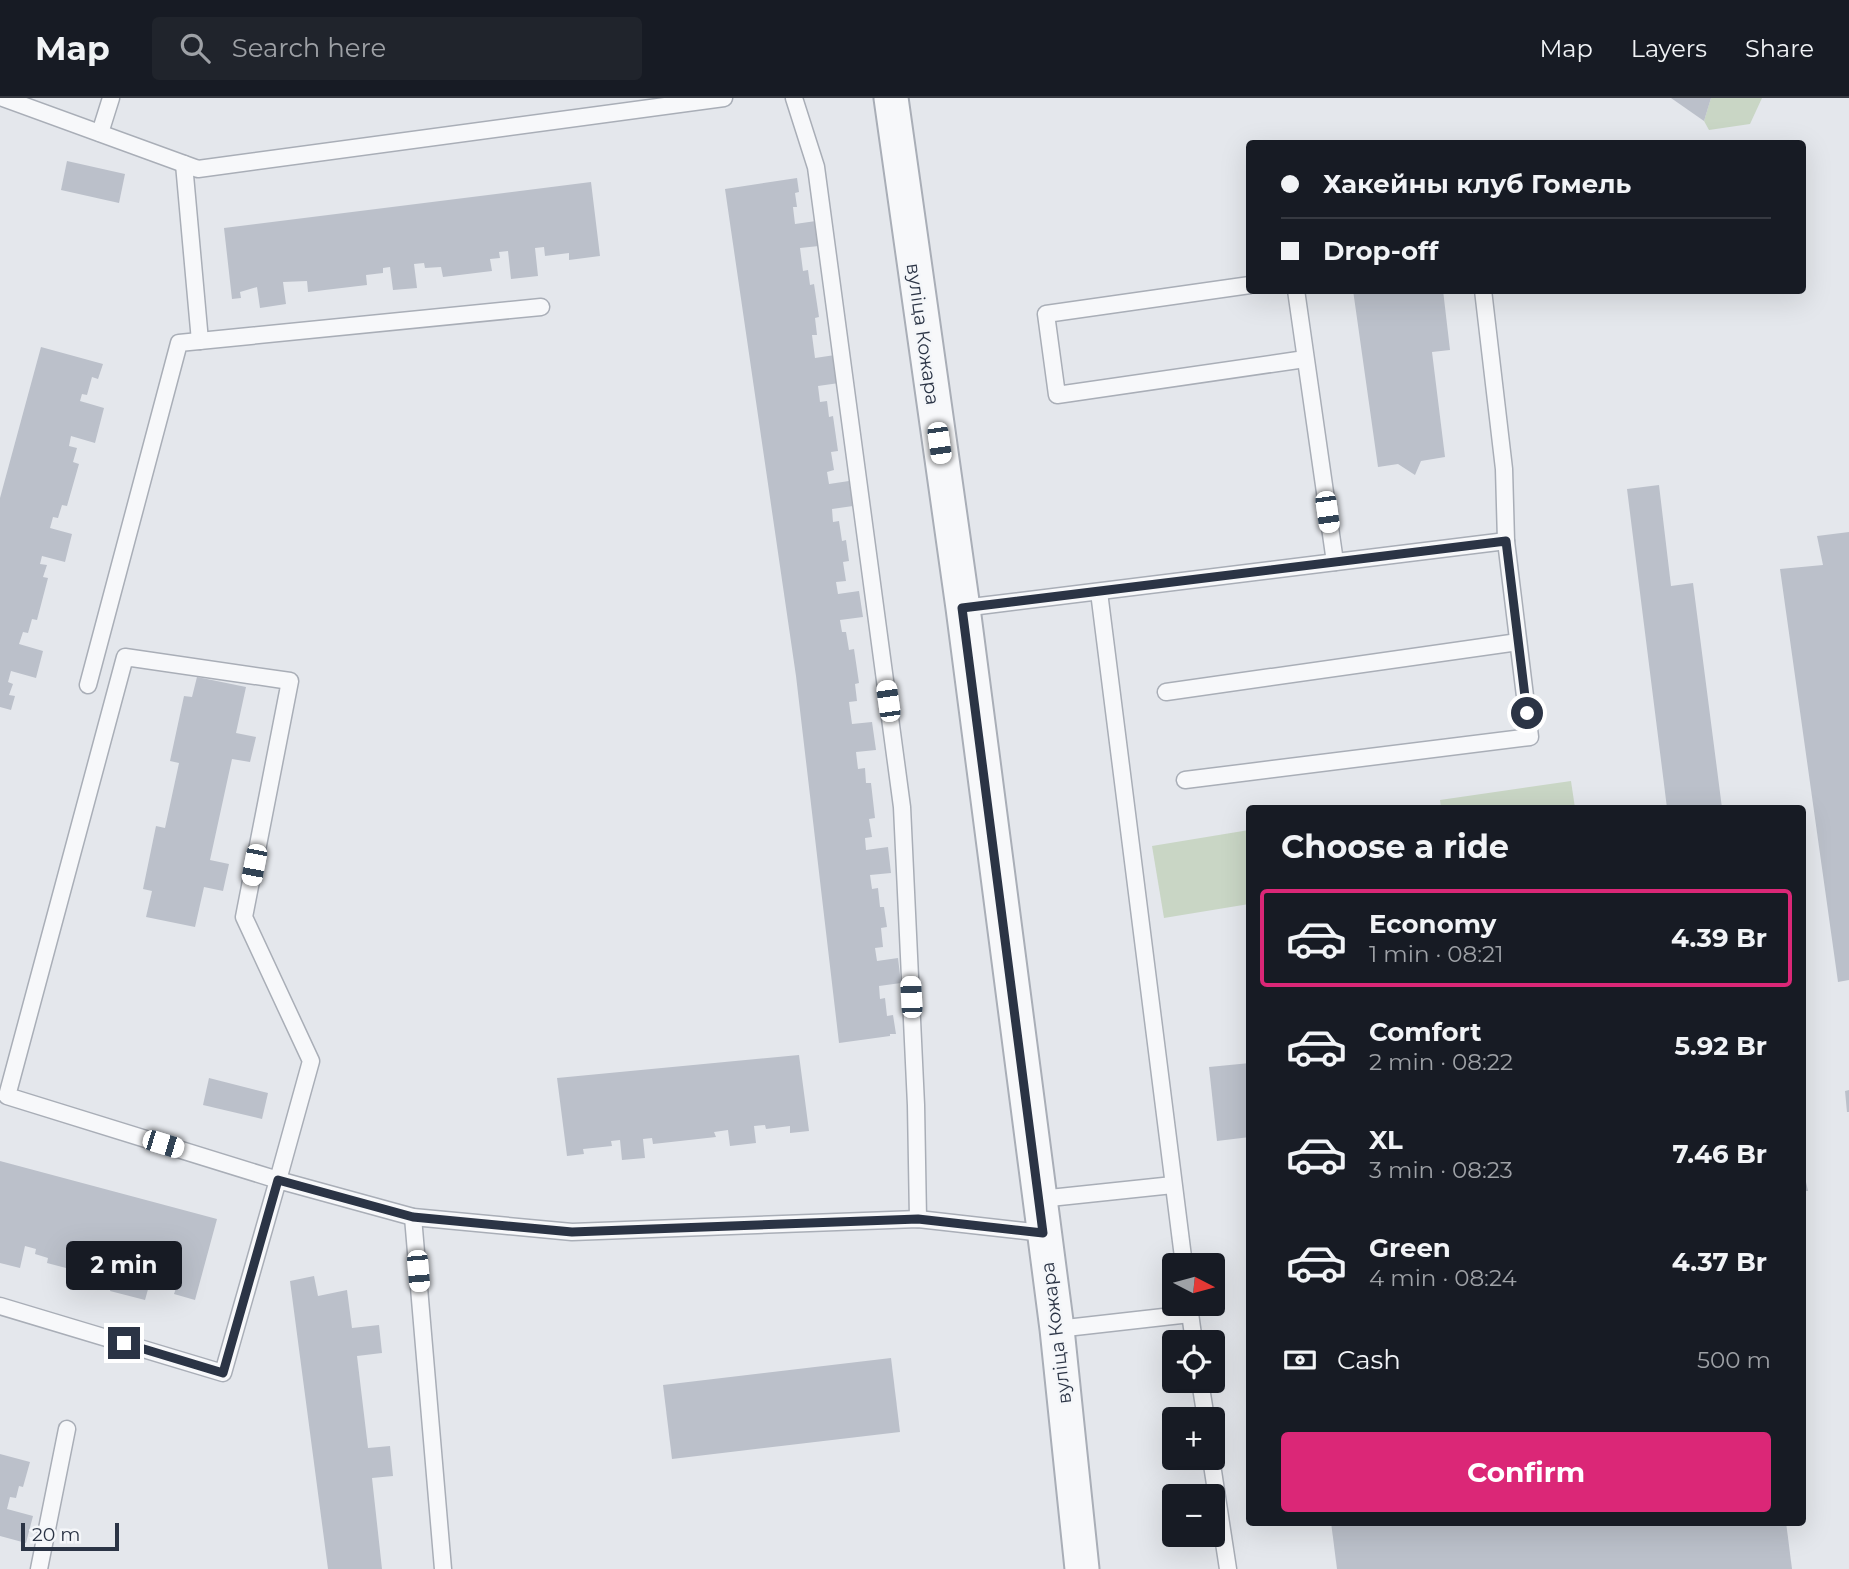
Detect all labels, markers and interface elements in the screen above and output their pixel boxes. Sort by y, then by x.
search box [152,17,642,80]
text: Map [35,28,110,68]
icon: search [176,29,214,67]
text: Search here [232,32,386,64]
text: Map [1539,34,1593,63]
text: Layers [1631,34,1707,63]
text: Share [1745,34,1814,63]
text: Хакейны клуб Гомель [1323,168,1631,200]
text: Drop-off [1323,235,1438,267]
street label: вуліца Кожара [902,262,944,406]
car [926,421,953,465]
car [1314,490,1341,534]
car [875,679,902,723]
route start [1511,697,1543,729]
text: Choose a ride [1281,827,1509,866]
car [240,842,269,888]
icon: car [1285,907,1348,970]
text: Economy [1369,908,1496,940]
text: 4.39 Br [1671,922,1767,954]
text: 1 min · 08:21 [1369,940,1503,968]
car [900,975,923,1019]
icon: car [1285,1015,1348,1078]
text: Comfort [1369,1016,1481,1048]
text: 5.92 Br [1674,1030,1767,1062]
text: 2 min · 08:22 [1369,1048,1513,1076]
icon: car [1285,1123,1348,1186]
text: XL [1369,1124,1403,1156]
car [140,1128,187,1160]
text: 7.46 Br [1672,1138,1767,1170]
text: 3 min · 08:23 [1369,1156,1513,1184]
icon: car [1285,1231,1348,1294]
text: Green [1369,1232,1451,1264]
callout: 2 min [66,1242,182,1290]
text: 4.37 Br [1672,1246,1767,1278]
car [406,1249,431,1293]
text: 2 min [90,1251,158,1279]
north arrow [1162,1253,1225,1316]
map controls [1162,1253,1225,1547]
street label: вуліца Кожара [1036,1261,1076,1405]
text: 4 min · 08:24 [1369,1264,1517,1292]
route end [108,1327,140,1359]
button: locate [1162,1330,1225,1393]
icon: cash [1281,1341,1319,1379]
text: Cash [1337,1344,1401,1376]
text: 500 m [1697,1346,1771,1374]
button: + [1162,1407,1225,1470]
button: Confirm [1281,1432,1771,1512]
button: − [1162,1484,1225,1547]
scale bar [21,1520,119,1552]
text: 20 m [32,1523,80,1546]

